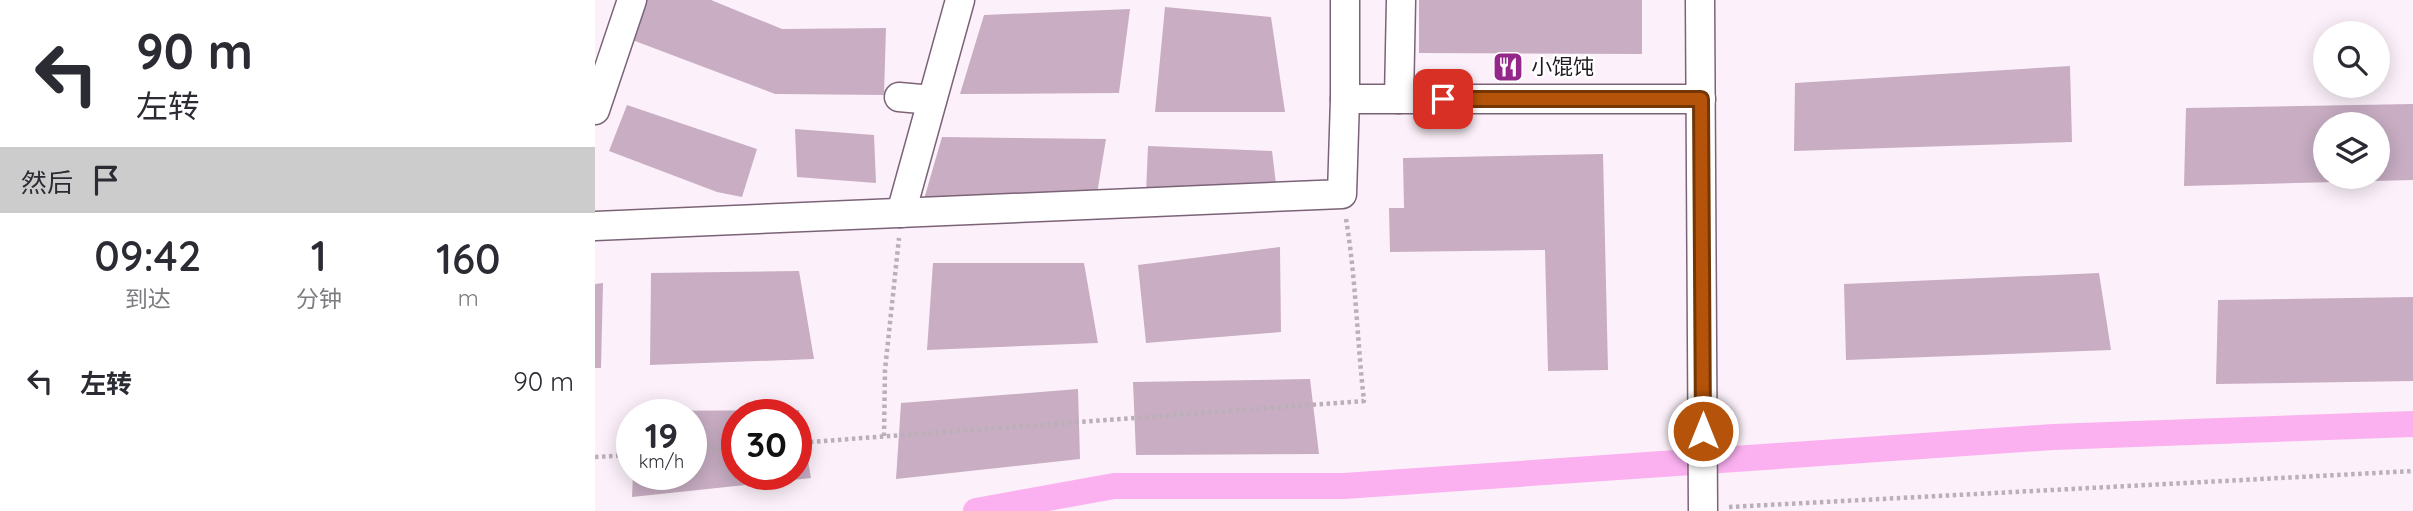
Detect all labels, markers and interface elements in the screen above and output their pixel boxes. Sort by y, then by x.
text: 90 m [136,20,253,81]
map controls [2313,21,2390,189]
button: search [2313,21,2390,98]
icon: left [21,28,112,119]
restaurant icon: 小馄饨 [1491,50,1525,84]
place label: 小馄饨 [1531,53,1594,79]
pin [1413,69,1473,129]
icon: arrive [1424,80,1462,118]
text: 左转 [136,86,200,126]
button: layers [2313,112,2390,189]
icon: arrive [87,161,125,199]
text: 然后 [21,166,73,199]
text: 09:42 [94,229,201,282]
text: 1 [311,229,327,282]
text: 160 [436,232,501,285]
text: m [458,283,479,312]
text: 到达 [125,284,171,313]
text: 分钟 [296,284,342,313]
icon: left [21,362,59,400]
text: 90 m [513,365,574,398]
text: 左转 [80,367,132,400]
position arrow [1666,394,1740,468]
speed limit sign: 30 [721,399,812,490]
text: 19 [645,413,678,457]
text: km/h [639,450,684,473]

